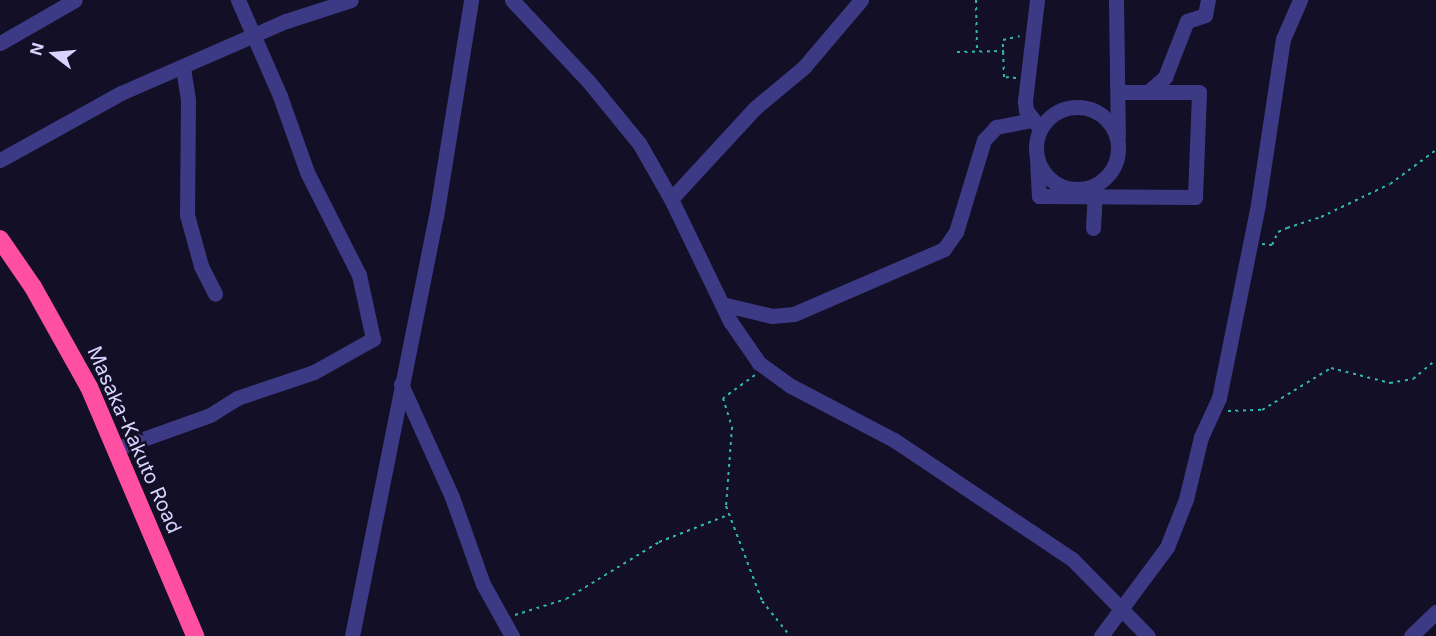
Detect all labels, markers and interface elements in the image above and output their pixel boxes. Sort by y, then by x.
north arrow [24,24,84,84]
text: N [25,40,48,58]
street label: Masaka-Kakuto Road [82,343,186,537]

